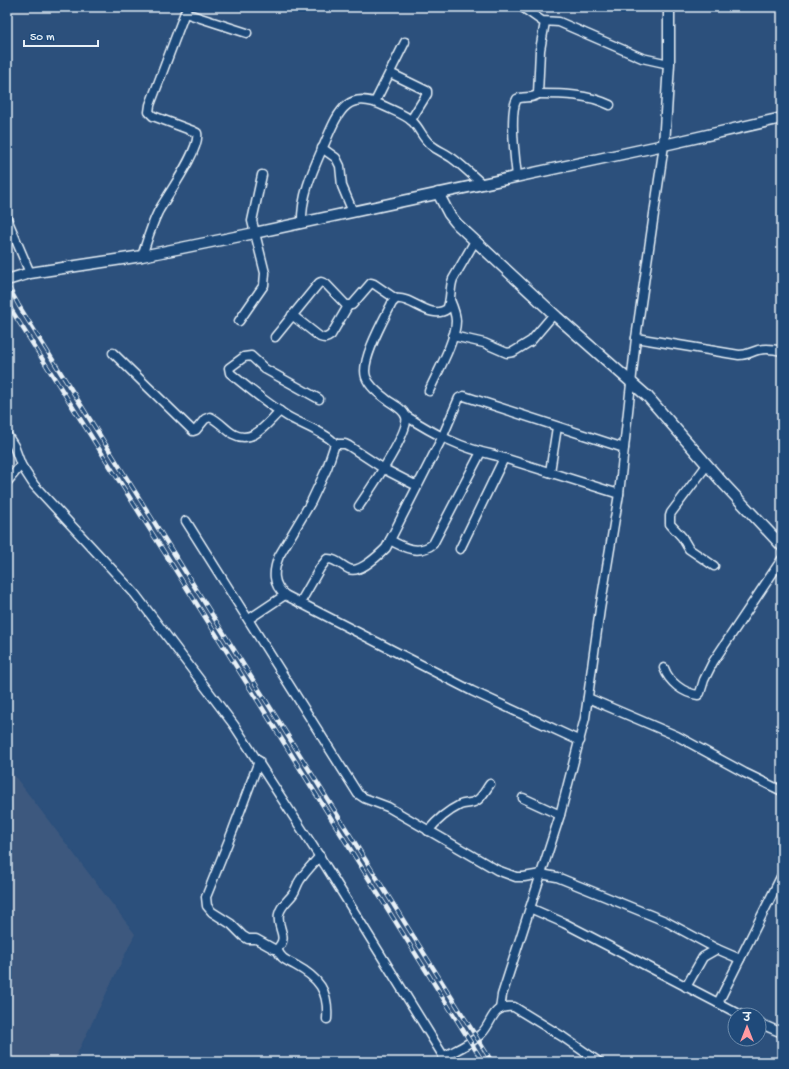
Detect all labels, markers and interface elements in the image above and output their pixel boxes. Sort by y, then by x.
scale bar [24,22,98,48]
text: 50 m [30,31,55,45]
north arrow [727,1007,767,1047]
text: उ [742,1012,752,1025]

